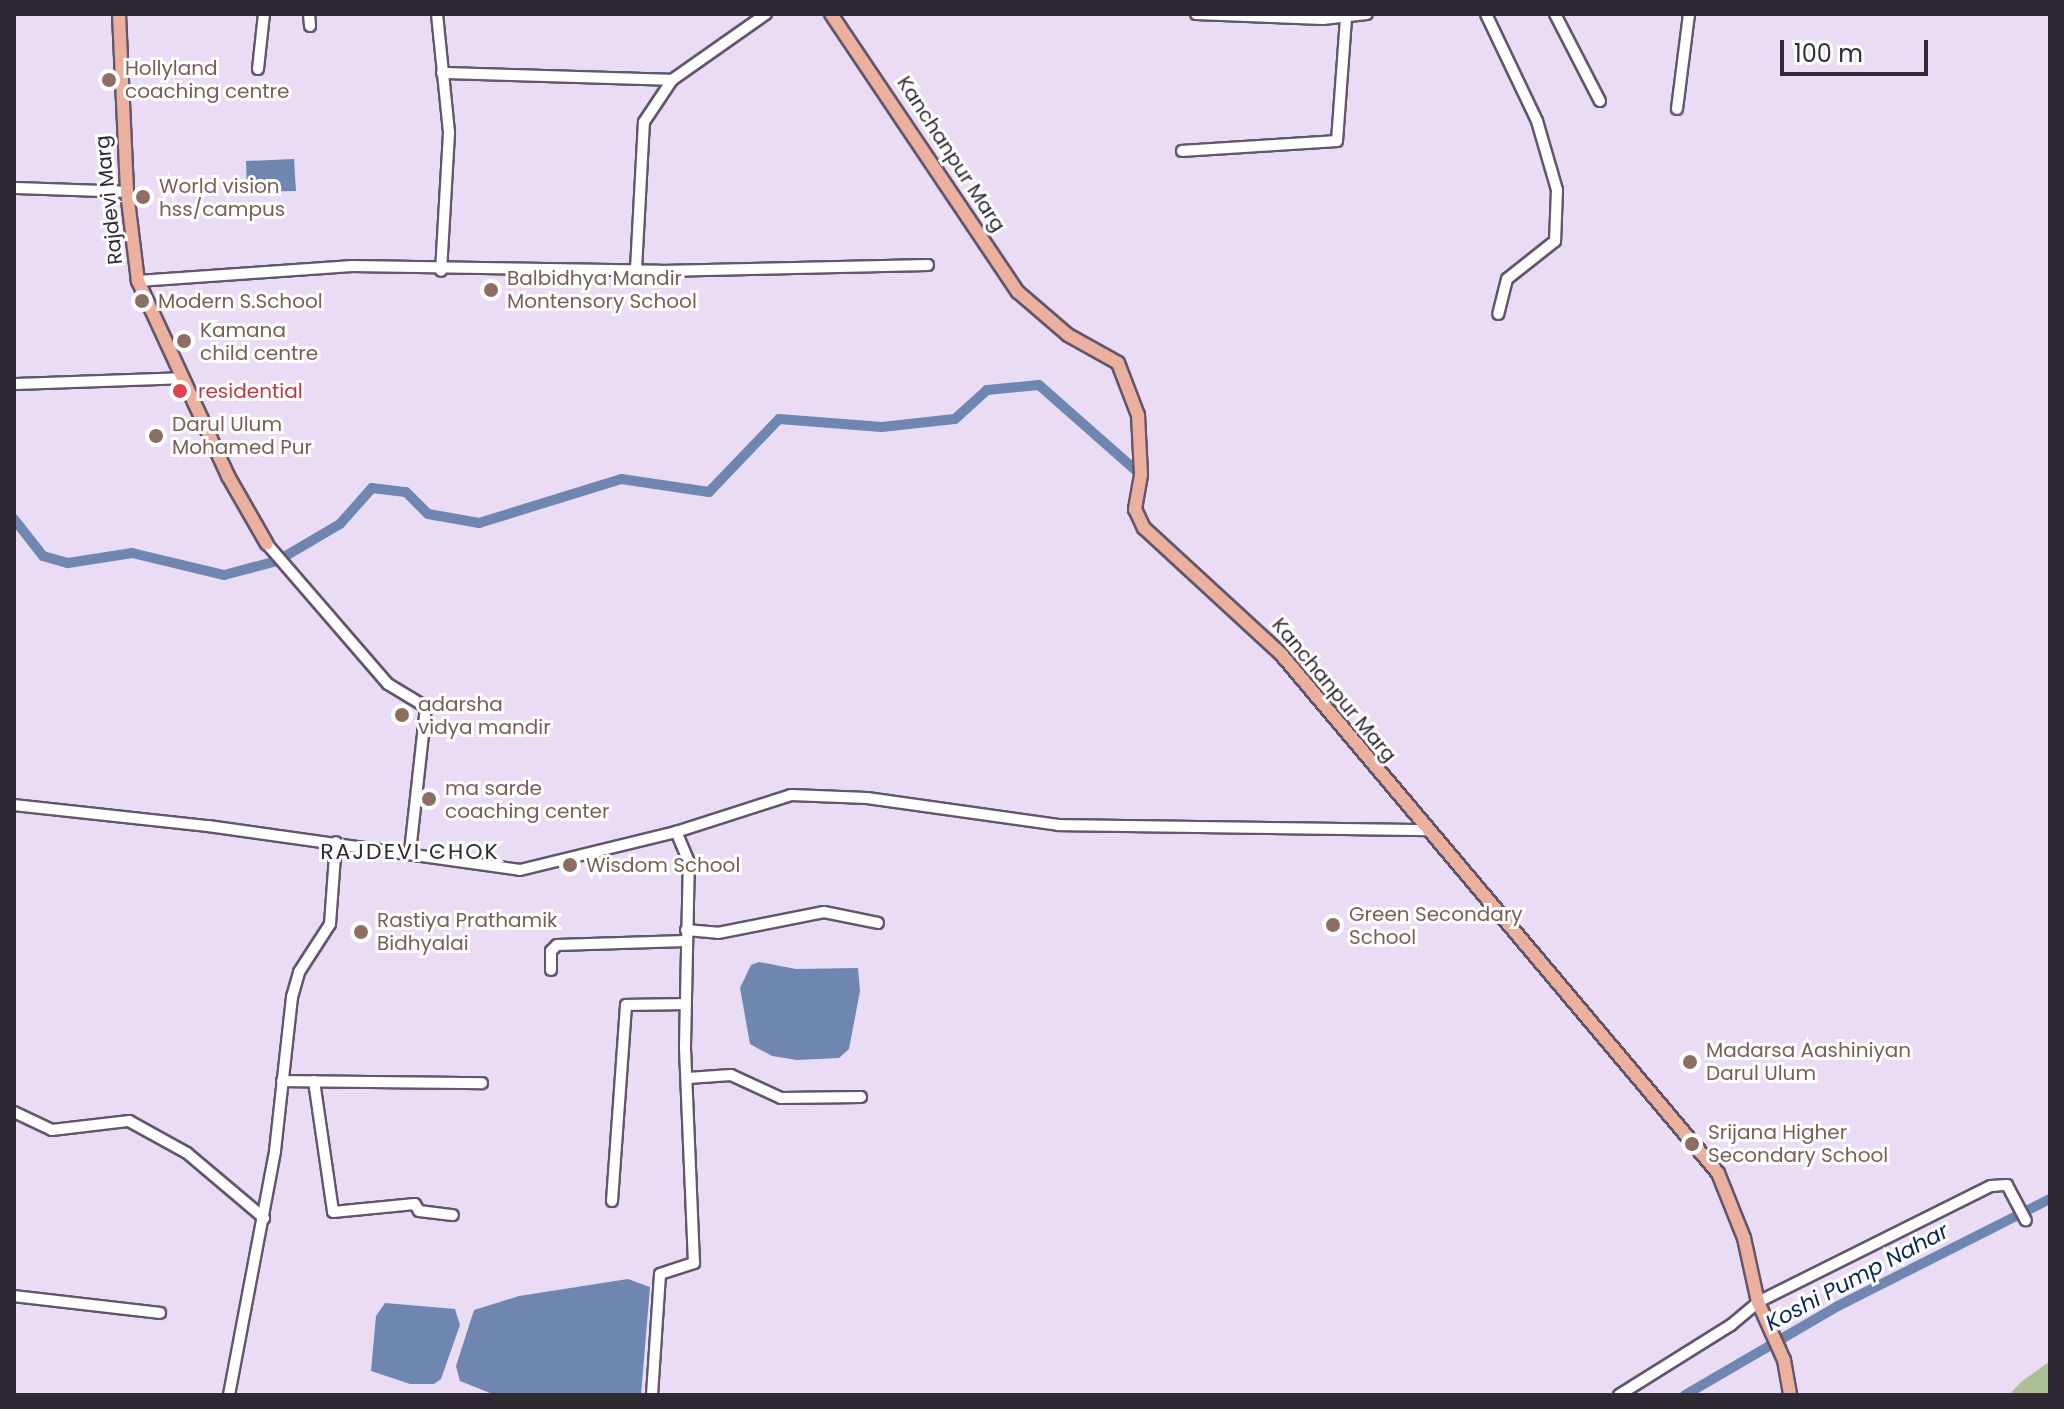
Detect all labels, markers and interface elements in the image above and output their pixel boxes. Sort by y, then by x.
scale bar [1784,24,1932,74]
text: 100 m [1794,37,1863,70]
place label: Hollyland coaching centre [125,56,289,103]
marker: Hollyland coaching centre [100,71,118,89]
street label: Kanchanpur Marg [892,72,1010,236]
street label: Rajdevi Marg [90,134,128,266]
place label: World vision hss/campus [159,174,285,221]
marker: World vision hss/campus [134,188,152,206]
place label: Balbidhya Mandir Montensory School [507,266,697,313]
marker: Balbidhya Mandir Montensory School [482,281,500,299]
place label: Modern S.School [158,289,323,313]
marker: Modern S.School [133,292,151,310]
place label: Kamana child centre [200,318,318,365]
marker: Kamana child centre [175,332,193,350]
place label: residential [198,379,303,403]
marker: residential [169,380,191,402]
place label: Darul Ulum Mohamed Pur [172,412,312,459]
marker: Darul Ulum Mohamed Pur [147,427,165,445]
street label: Kanchanpur Marg [1267,613,1401,767]
place label: adarsha vidya mandir [418,692,551,739]
marker: adarsha vidya mandir [393,706,411,724]
place label: ma sarde coaching center [445,776,609,823]
marker: ma sarde coaching center [420,790,438,808]
district label: RAJDEVI CHOK [320,839,500,865]
place label: Wisdom School [586,853,740,877]
marker: Wisdom School [561,856,579,874]
place label: Green Secondary School [1349,902,1523,949]
place label: Rastiya Prathamik Bidhyalai [377,908,557,955]
marker: Green Secondary School [1324,916,1342,934]
marker: Rastiya Prathamik Bidhyalai [352,923,370,941]
place label: Madarsa Aashiniyan Darul Ulum [1706,1038,1911,1085]
marker: Madarsa Aashiniyan Darul Ulum [1681,1053,1699,1071]
place label: Srijana Higher Secondary School [1708,1120,1888,1167]
marker: Srijana Higher Secondary School [1683,1135,1701,1153]
water label: Koshi Pump Nahar [1761,1218,1953,1336]

